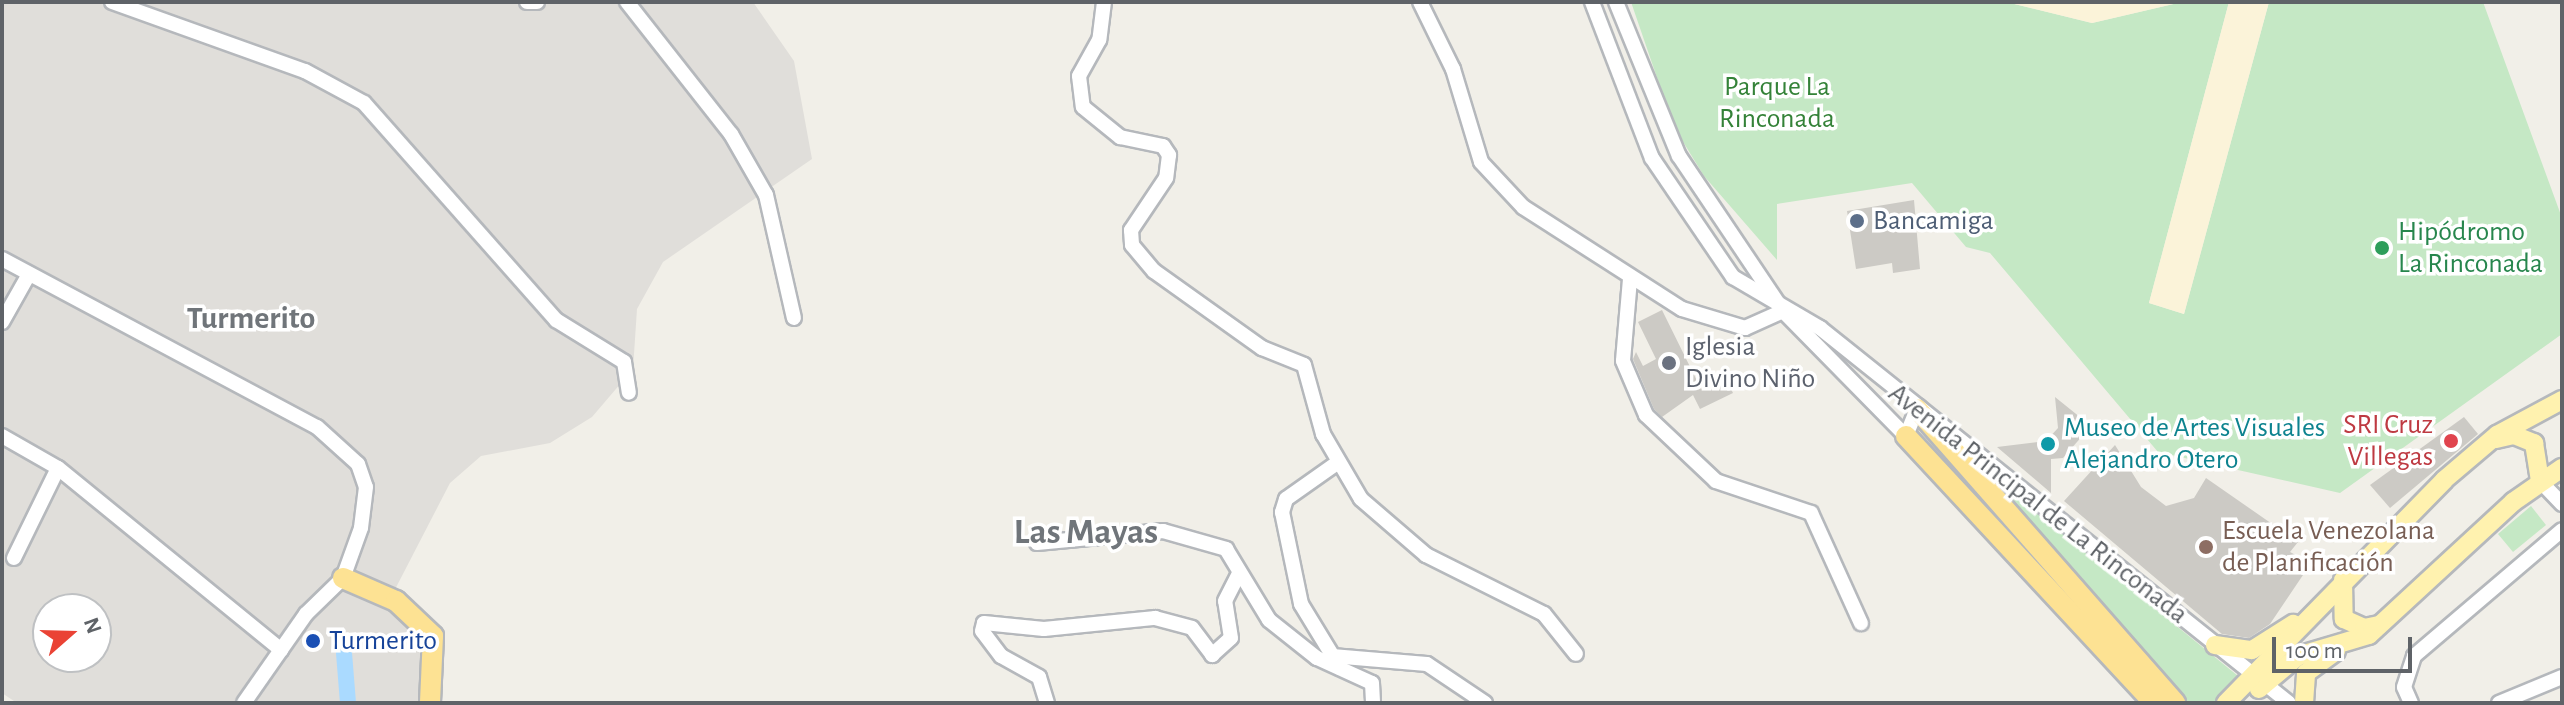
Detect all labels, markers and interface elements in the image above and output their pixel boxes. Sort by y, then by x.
park label: Parque La Rinconada [1719,70,1835,136]
place label: Bancamiga [1873,204,1994,238]
marker: Bancamiga [1848,212,1866,230]
place label: Hipódromo La Rinconada [2398,215,2543,281]
marker: Hipódromo La Rinconada [2373,239,2391,257]
district label: Turmerito [187,299,315,337]
place label: Iglesia Divino Niño [1685,330,1815,396]
marker: Iglesia Divino Niño [1660,354,1678,372]
street label: Avenida Principal de La Rinconada [1881,377,2195,631]
place label: SRI Cruz Villegas [2343,408,2433,474]
place label: Museo de Artes Visuales Alejandro Otero [2064,411,2325,477]
marker: SRI Cruz Villegas [2440,430,2462,452]
marker: Museo de Artes Visuales Alejandro Otero [2039,435,2057,453]
district label: Las Mayas [1014,511,1158,555]
place label: Escuela Venezolana de Planificación [2222,514,2435,580]
marker: Escuela Venezolana de Planificación [2197,538,2215,556]
north arrow [32,593,112,673]
text: N [80,615,106,636]
scale bar [2276,621,2416,671]
place label: Turmerito [329,624,437,658]
marker: Turmerito [304,632,322,650]
text: 100 m [2286,639,2343,663]

